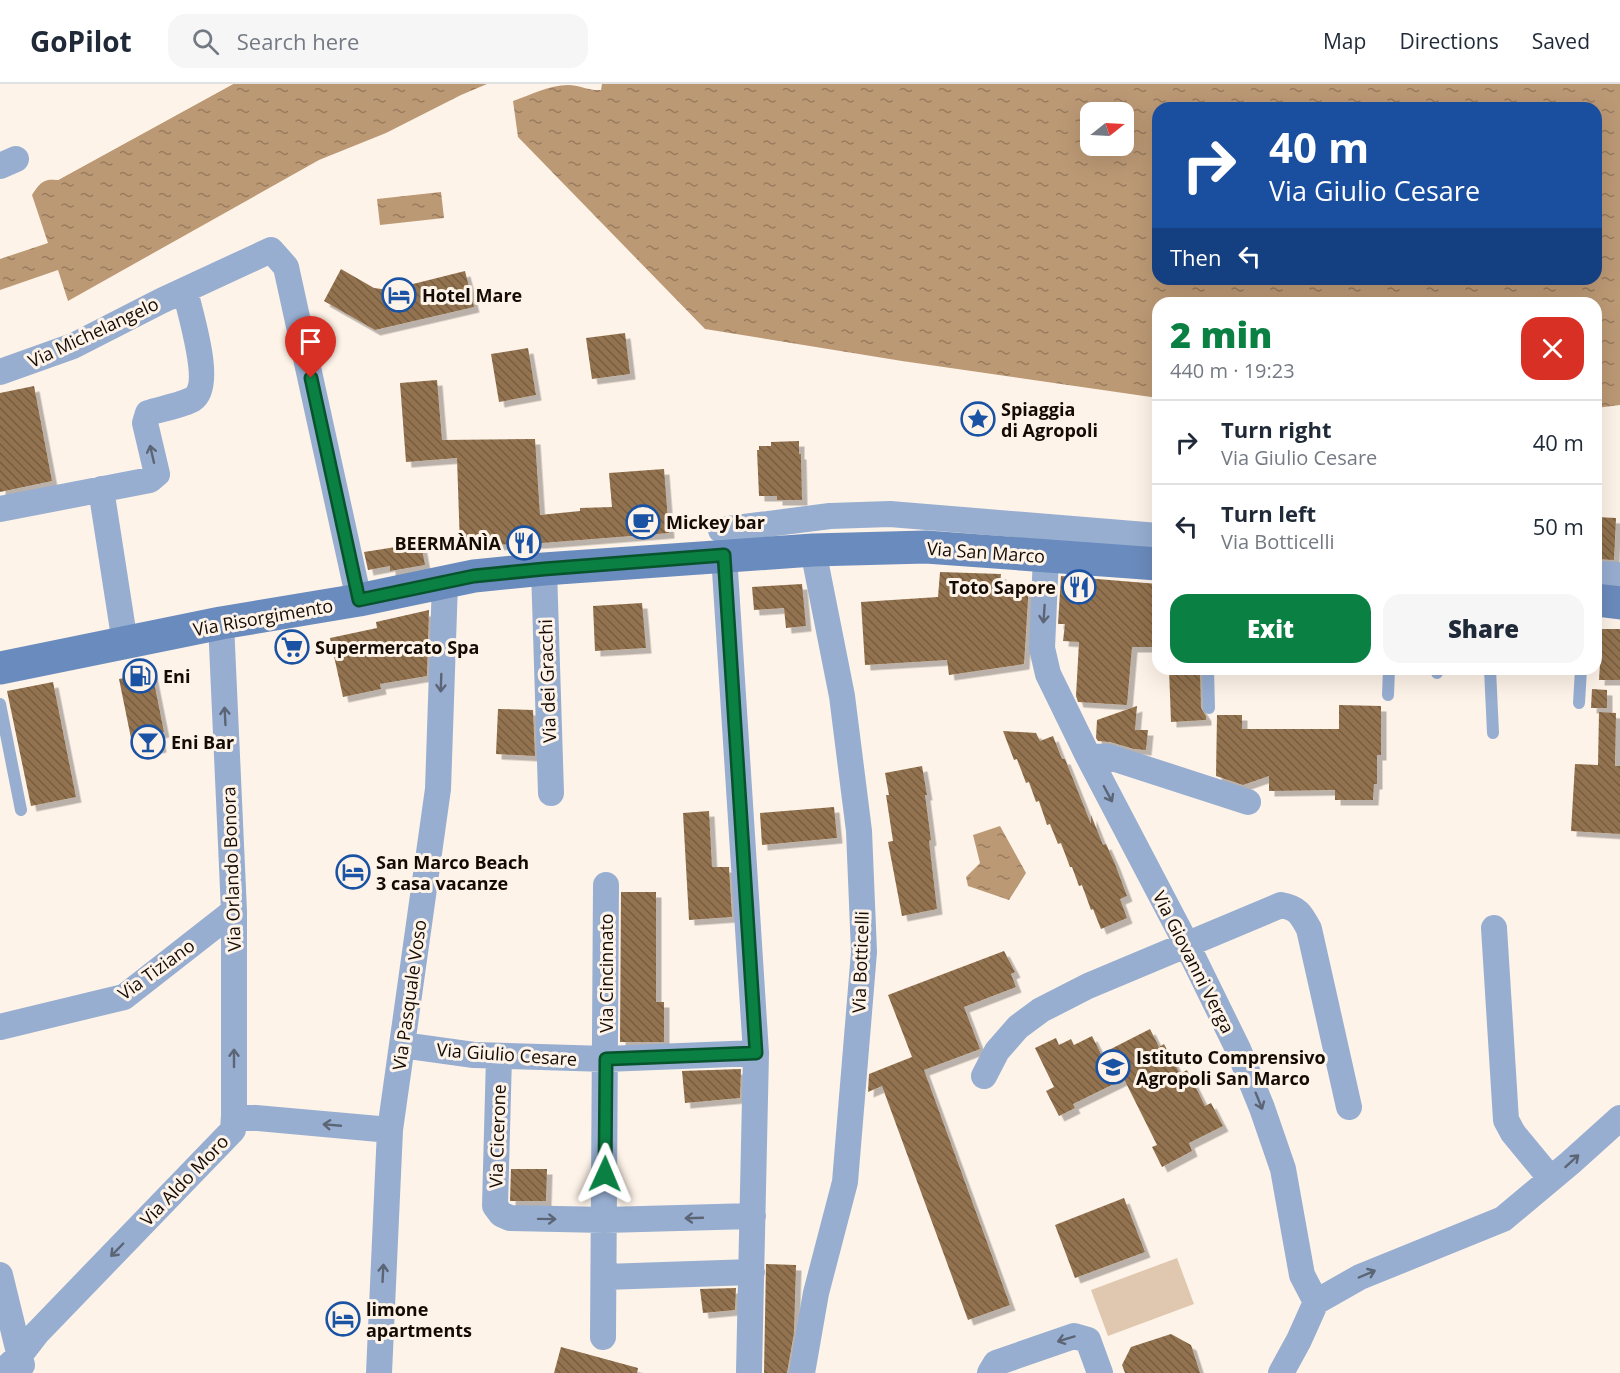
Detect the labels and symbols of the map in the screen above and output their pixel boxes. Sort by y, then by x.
north arrow [1080,102,1134,156]
hotel icon: Hotel Mare [381,277,417,313]
place label: Hotel Mare [422,283,522,307]
street label: Via Michelangelo [24,291,162,373]
pin [285,316,336,378]
place label: Spiaggia di Agropoli [1001,397,1098,442]
place icon: Spiaggia di Agropoli [960,401,996,437]
one-way arrow [146,445,158,464]
cafe icon: Mickey bar [625,504,661,540]
place label: Mickey bar [666,510,765,534]
restaurant icon: BEERMÀNÌA [506,525,542,561]
place label: BEERMÀNÌA [394,531,502,555]
street label: Via San Marco [926,536,1046,568]
restaurant icon: Toto Sapore [1061,569,1097,605]
place label: Toto Sapore [949,575,1056,599]
street label: Via Risorgimento [191,593,335,641]
one-way arrow [1038,604,1049,624]
street label: Via dei Gracchi [533,619,561,743]
supermarket icon: Supermercato Spa [274,629,310,665]
place label: Supermercato Spa [315,635,479,659]
fuel station icon: Eni [122,658,158,694]
place label: Eni [163,664,190,688]
one-way arrow [436,672,447,692]
one-way arrow [220,706,231,726]
bar icon: Eni Bar [130,724,166,760]
place label: Eni Bar [171,730,234,754]
one-way arrow [1103,785,1114,803]
street label: Via Orlando Bonora [216,786,246,952]
place label: San Marco Beach 3 casa vacanze [376,850,529,895]
hotel icon: San Marco Beach 3 casa vacanze [335,854,371,890]
street label: Via Giovanni Verga [1148,887,1240,1037]
street label: Via Botticelli [846,911,874,1013]
street label: Via Cincinnato [594,913,618,1033]
street label: Via Pasquale Voso [387,918,431,1072]
street label: Via Tiziano [113,933,199,1005]
street label: Via Giulio Cesare [436,1037,578,1071]
place label: Istituto Comprensivo Agropoli San Marco [1136,1045,1326,1090]
one-way arrow [228,1048,240,1068]
school or university icon: Istituto Comprensivo Agropoli San Marco [1095,1049,1131,1085]
street label: Via Cicerone [483,1084,511,1188]
one-way arrow [1254,1092,1265,1110]
one-way arrow [323,1119,343,1130]
street label: Via Aldo Moro [135,1129,233,1231]
position arrow [573,1142,637,1206]
one-way arrow [1565,1154,1580,1168]
one-way arrow [685,1212,705,1223]
one-way arrow [537,1213,557,1225]
one-way arrow [110,1242,124,1257]
one-way arrow [378,1263,389,1283]
one-way arrow [1358,1268,1376,1279]
place label: limone apartments [366,1297,472,1342]
hotel icon: limone apartments [325,1301,361,1337]
one-way arrow [1057,1334,1076,1345]

